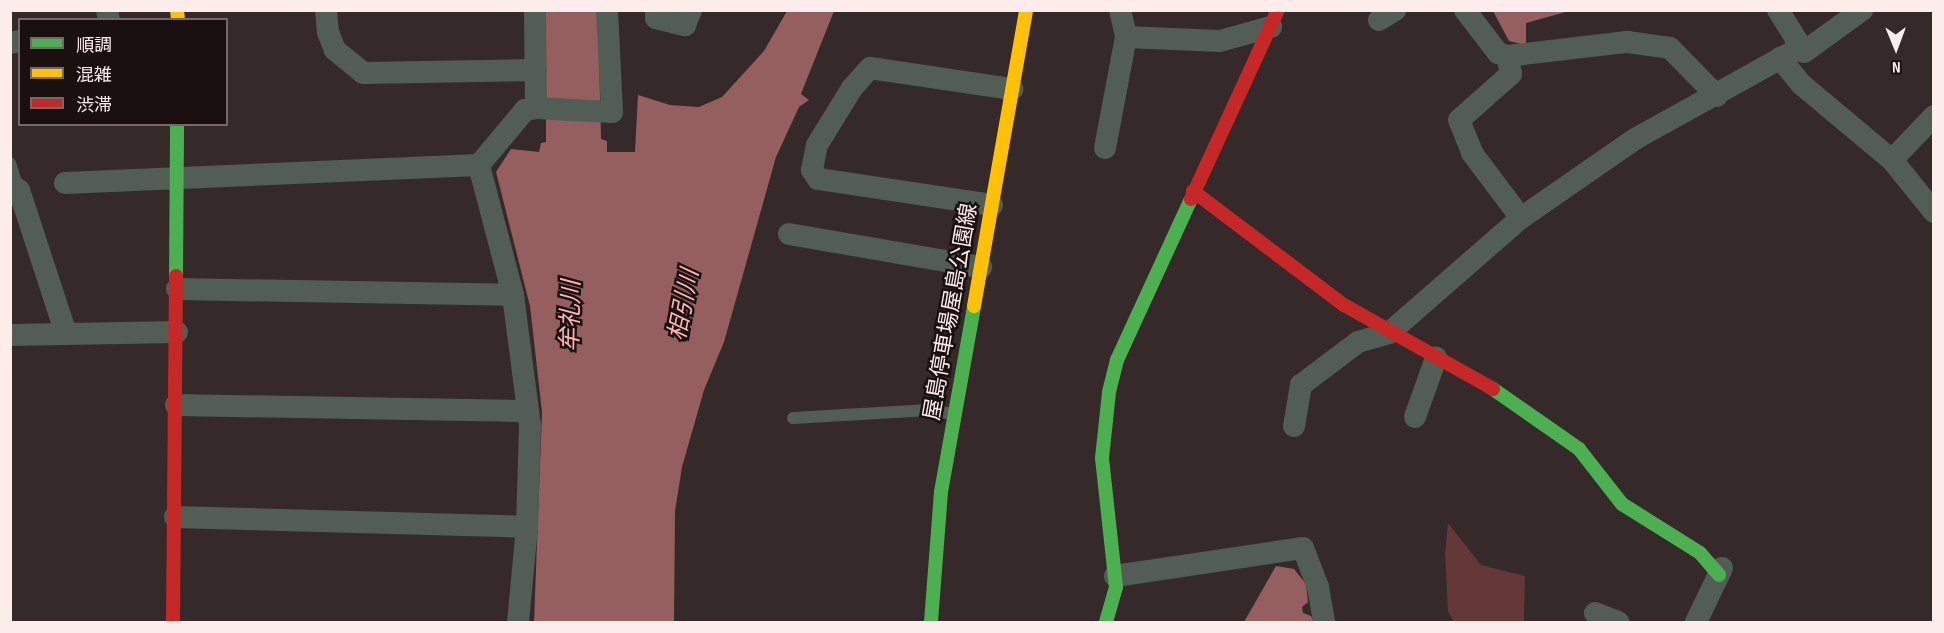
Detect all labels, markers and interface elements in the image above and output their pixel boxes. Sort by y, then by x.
legend [18,18,228,126]
north arrow [1866,18,1926,78]
text: 順調 [76,35,112,56]
text: N [1892,57,1901,76]
text: 混雑 [76,65,112,86]
text: 渋滞 [76,95,112,116]
street label: 屋島停車場屋島公園線 [919,201,983,423]
water label: 相引川 [663,267,705,343]
water label: 牟礼川 [556,280,586,352]

